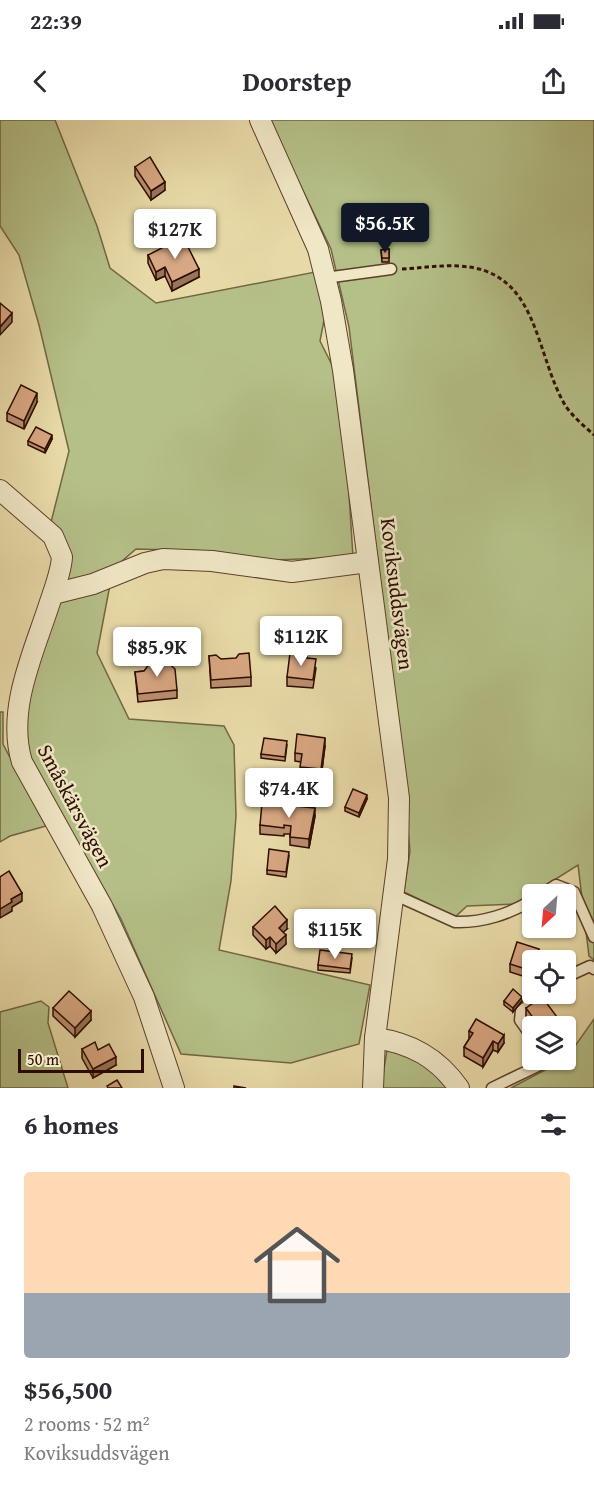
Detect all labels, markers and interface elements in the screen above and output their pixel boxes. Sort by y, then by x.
text: 22:39 [30,5,82,37]
text: Doorstep [242,61,352,101]
icon: back [24,65,57,98]
icon: share [537,65,570,98]
pin: $56.5K [336,203,434,254]
text: $56.5K [355,208,415,237]
pin: $127K [133,209,217,260]
text: $127K [148,214,202,243]
street label: Koviksuddsvägen [373,516,422,672]
pin: $112K [259,616,343,667]
text: $112K [274,621,328,650]
pin: $85.9K [108,627,206,678]
text: $85.9K [127,632,187,661]
street label: Småskärsvägen [30,739,121,873]
pin: $74.4K [240,768,338,819]
text: $74.4K [259,773,319,802]
north arrow [522,884,576,938]
map controls [522,884,576,1070]
pin: $115K [293,909,377,960]
text: $115K [308,914,362,943]
button: locate [522,950,576,1004]
button: layers [522,1016,576,1070]
scale bar [18,1046,144,1074]
text: 50 m [27,1047,59,1071]
text: 6 homes [24,1105,119,1144]
icon: filters [537,1108,570,1141]
icon: home [243,1211,351,1319]
text: $56,500 [24,1370,112,1409]
text: 2 rooms · 52 m² [24,1409,150,1438]
text: Koviksuddsvägen [24,1438,169,1467]

